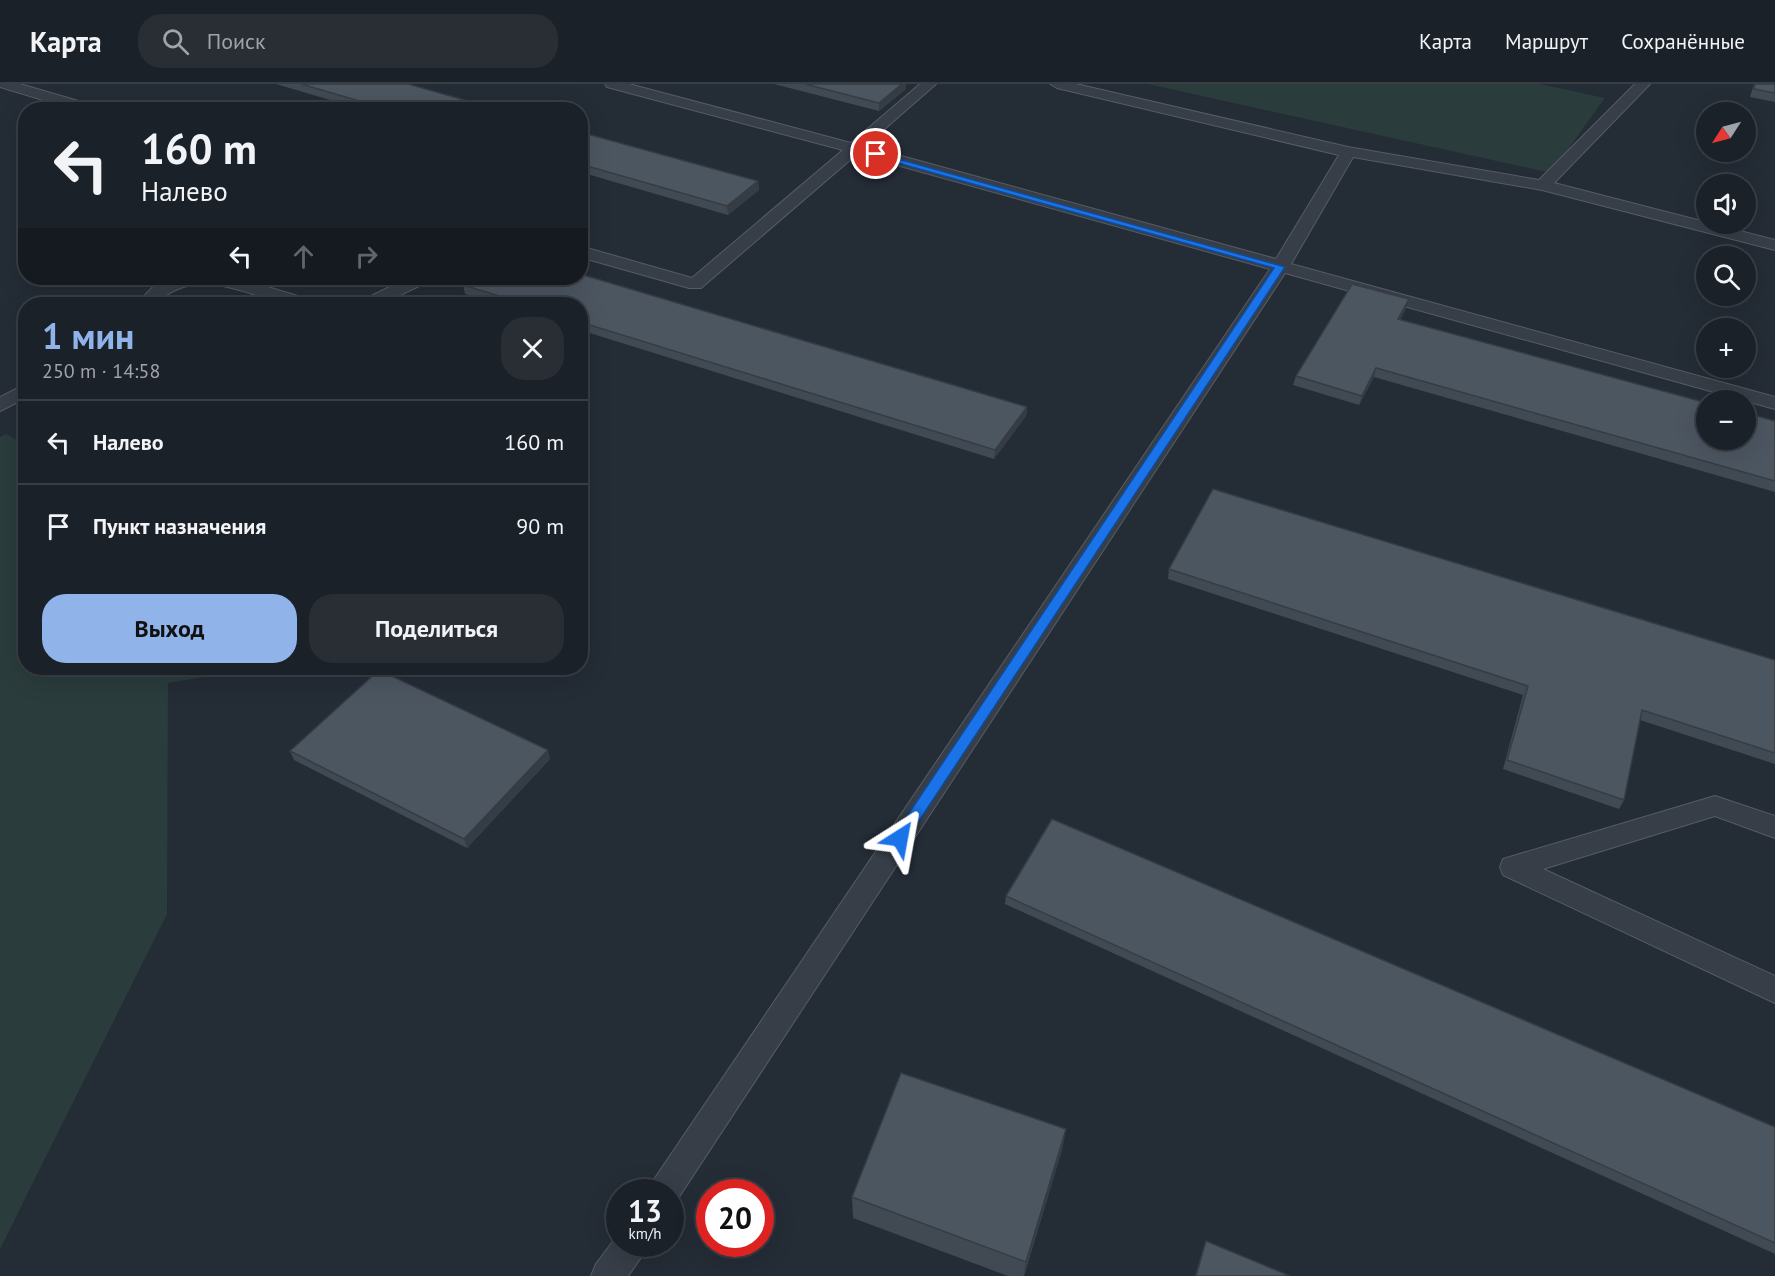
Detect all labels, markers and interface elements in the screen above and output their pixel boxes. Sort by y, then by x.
search box [138,14,558,68]
text: Карта [30,23,102,60]
icon: search [159,25,192,58]
text: Поиск [207,27,266,55]
text: Карта [1419,28,1472,55]
text: Маршрут [1505,28,1588,55]
text: Сохранённые [1621,28,1745,55]
north arrow [1696,102,1756,162]
map controls [1696,102,1756,450]
text: 160 m [141,121,257,176]
icon: left [42,126,120,204]
pin [850,128,901,179]
icon: arrive [859,137,892,170]
text: Налево [141,174,228,208]
button: sound [1696,174,1756,234]
icon: left [224,240,257,273]
icon: ahead [287,240,320,273]
icon: right [350,240,383,273]
button: search [1696,246,1756,306]
text: 1 мин [42,312,134,359]
button: close [501,317,564,380]
button: + [1696,318,1756,378]
text: 250 m · 14:58 [42,358,160,384]
button: − [1696,390,1756,450]
icon: left [42,426,75,459]
text: Налево [93,428,164,456]
text: 160 m [504,428,564,456]
icon: arrive [42,510,75,543]
text: Пункт назначения [93,512,266,540]
text: 90 m [516,512,564,540]
button: Выход [42,594,297,663]
button: Поделиться [309,594,564,663]
position arrow [868,806,932,870]
speed limit sign: 20 [696,1179,774,1257]
text: 13 [628,1191,662,1230]
text: km/h [629,1224,661,1243]

